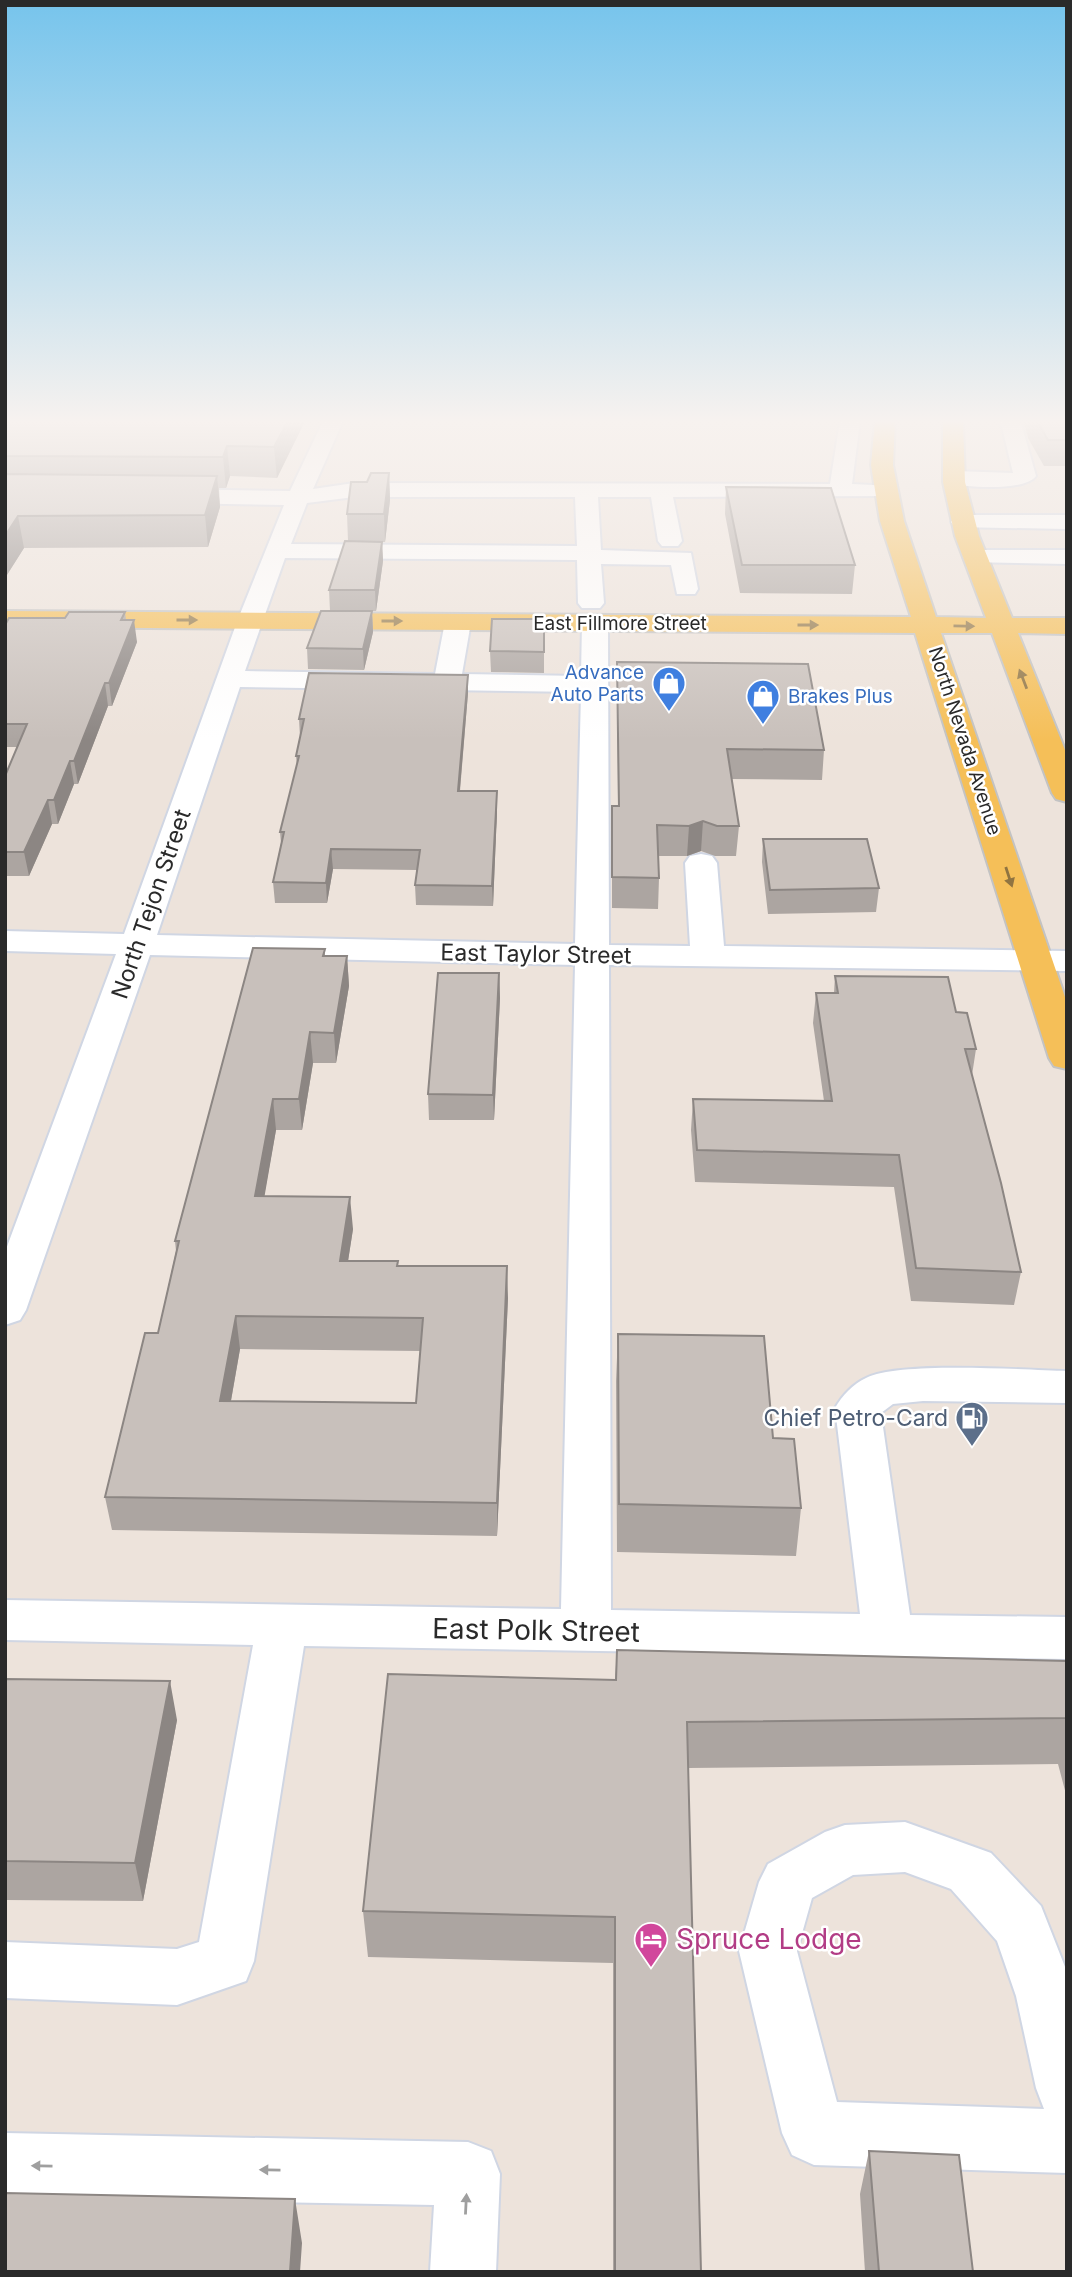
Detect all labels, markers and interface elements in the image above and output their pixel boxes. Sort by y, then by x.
street label: East Fillmore Street [533,612,707,635]
one-way arrow [176,614,198,626]
one-way arrow [381,615,403,627]
one-way arrow [797,619,819,630]
one-way arrow [954,620,976,632]
street label: North Nevada Avenue [924,644,1006,838]
place label: Advance Auto Parts [551,661,644,706]
shop icon: Advance Auto Parts [650,664,688,713]
one-way arrow [1017,668,1028,689]
shop icon: Brakes Plus [744,677,782,726]
place label: Brakes Plus [788,685,893,708]
street label: North Tejon Street [105,805,197,1002]
one-way arrow [1004,866,1015,887]
street label: East Taylor Street [440,938,632,970]
fuel station icon: Chief Petro-Card [953,1399,991,1448]
place label: Chief Petro-Card [763,1404,948,1432]
street label: East Polk Street [432,1611,640,1649]
hotel icon: Spruce Lodge [632,1920,670,1969]
place label: Spruce Lodge [676,1922,862,1956]
one-way arrow [31,2160,53,2171]
one-way arrow [259,2164,281,2176]
one-way arrow [461,2192,472,2214]

